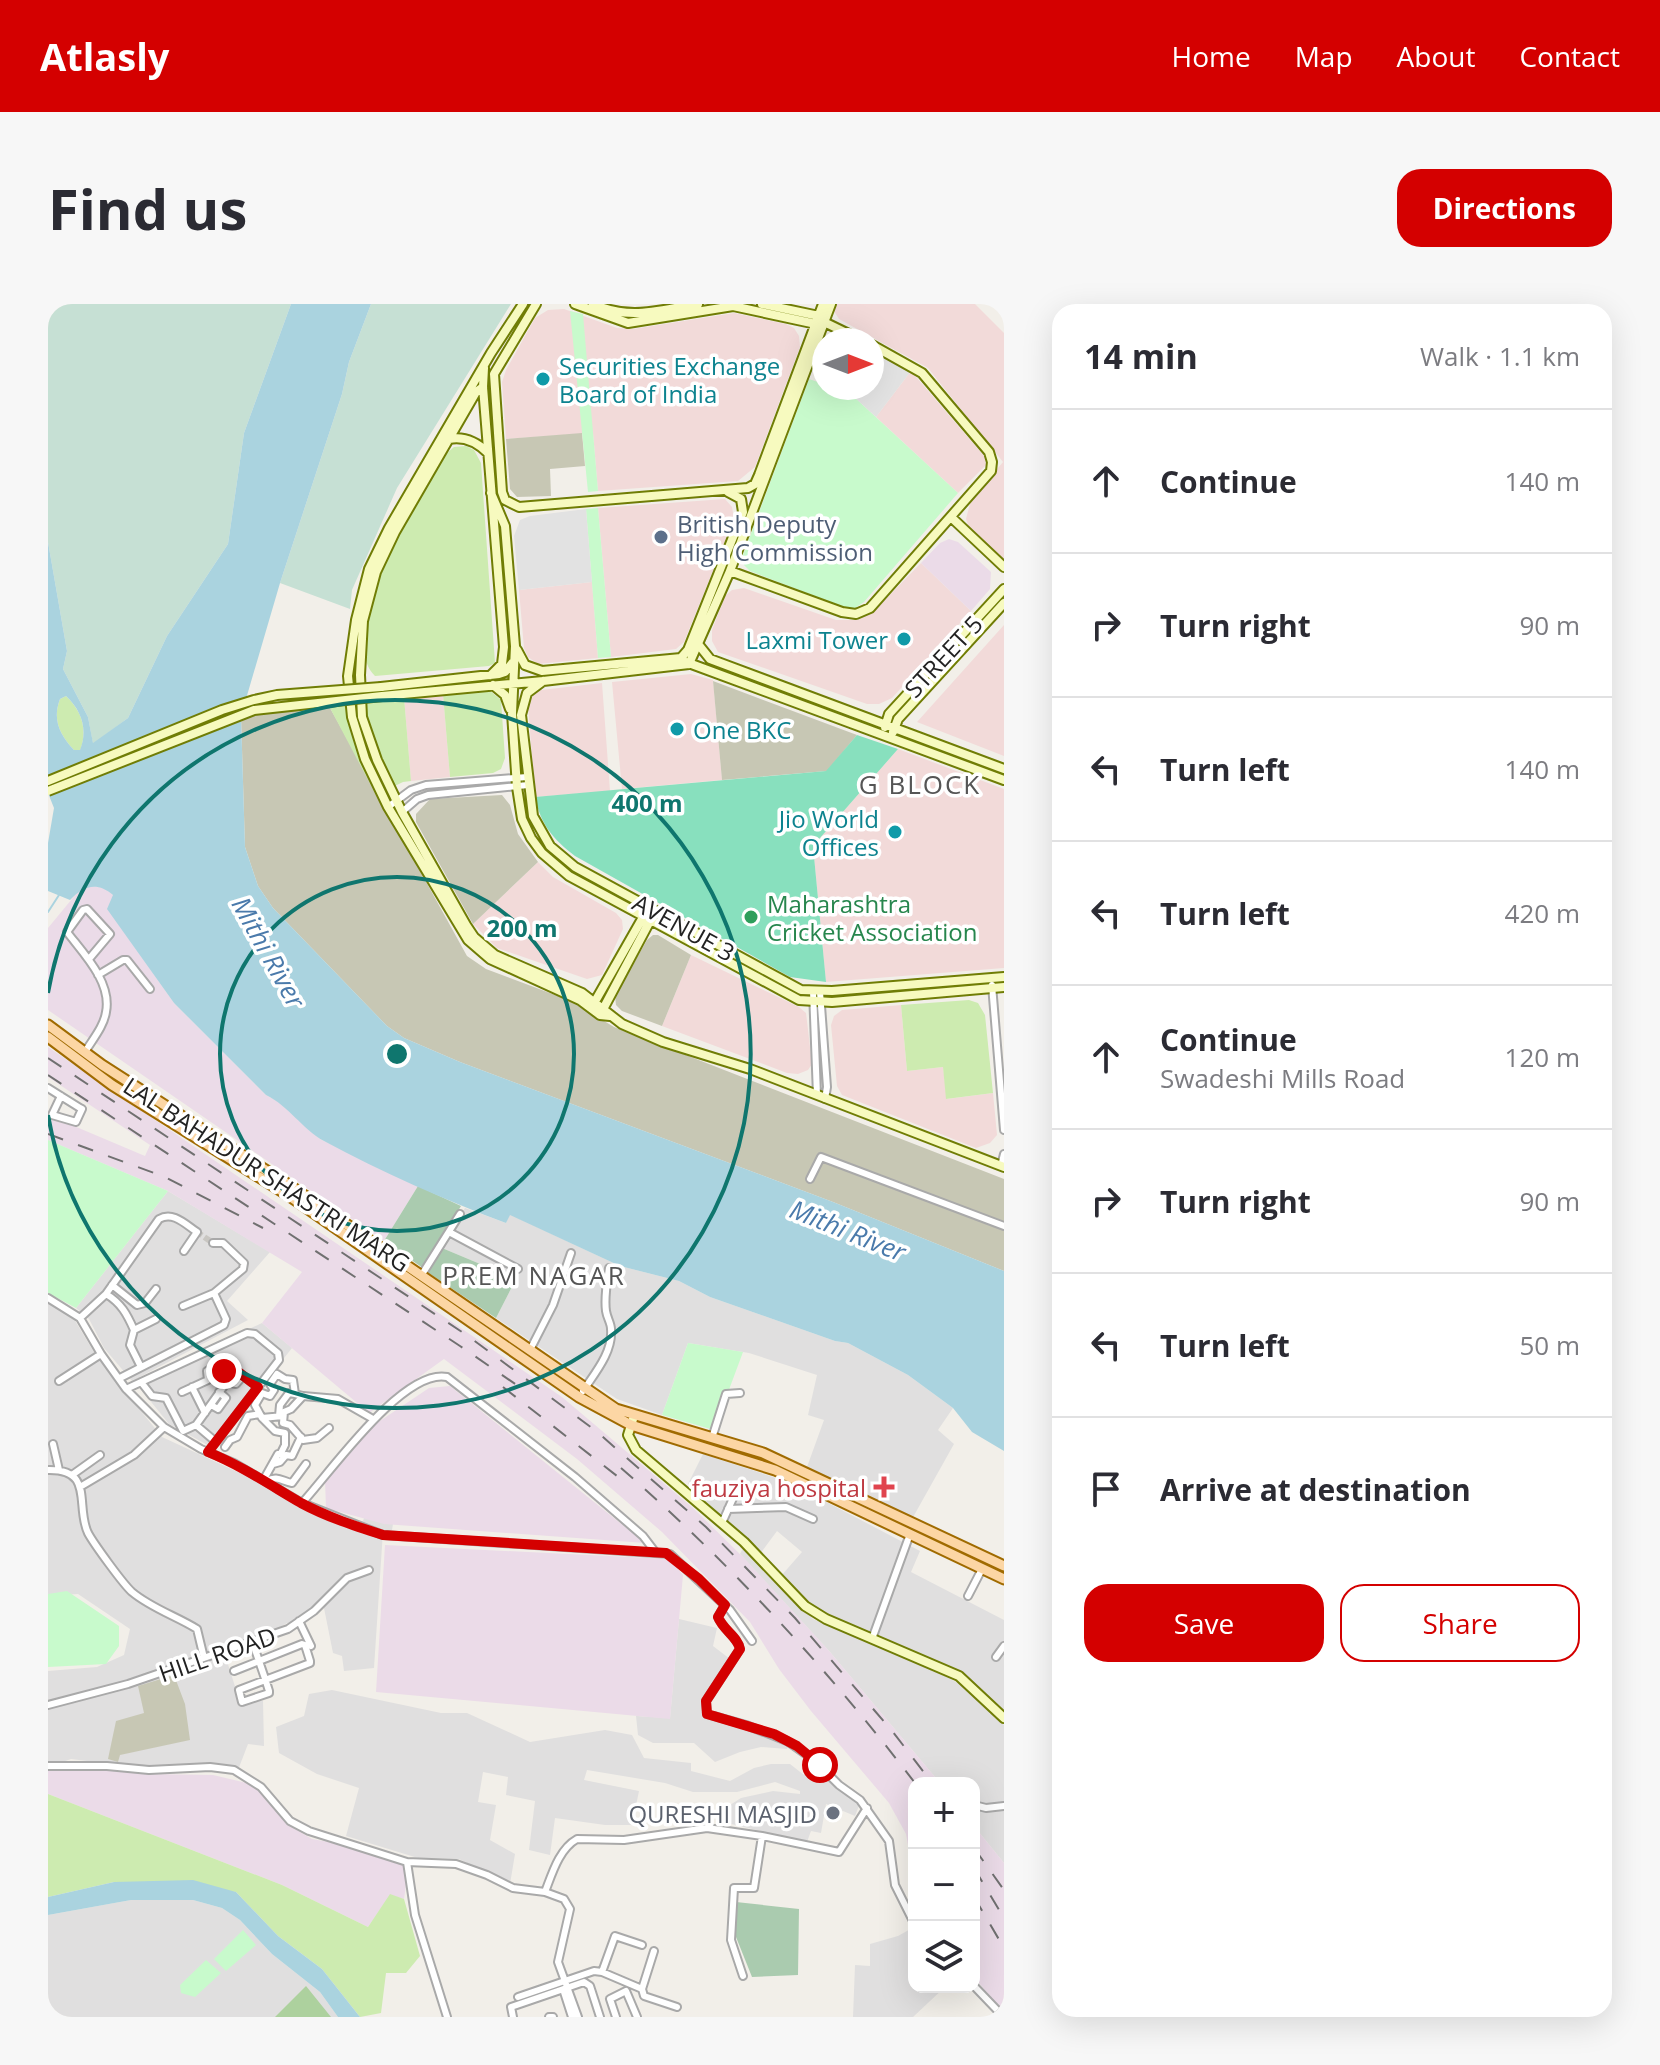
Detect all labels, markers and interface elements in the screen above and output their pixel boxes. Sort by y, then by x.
text: Atlasly [40,30,169,82]
text: Home [1172,37,1251,75]
text: Map [1295,37,1353,75]
text: About [1397,37,1475,75]
text: Contact [1519,37,1620,75]
button: Directions [1397,169,1612,247]
text: Find us [48,170,247,246]
north arrow [812,328,884,400]
text: 14 min [1084,333,1198,379]
text: Walk · 1.1 km [1420,338,1580,374]
place label: Securities Exchange Board of India [559,349,780,410]
marker: Securities Exchange Board of India [534,370,552,388]
icon: ahead [1084,459,1128,503]
text: Continue [1160,461,1297,502]
text: 140 m [1505,463,1580,499]
place label: British Deputy High Commission [677,507,873,568]
marker: British Deputy High Commission [652,528,670,546]
icon: right [1084,603,1128,647]
text: Turn right [1160,605,1311,646]
text: 90 m [1519,607,1580,643]
street label: STREET 5 [896,608,990,704]
place label: Laxmi Tower [746,623,888,656]
marker: Laxmi Tower [895,630,913,648]
place label: One BKC [693,713,791,746]
marker: One BKC [668,720,686,738]
icon: left [1084,747,1128,791]
text: Turn left [1160,749,1290,790]
text: 140 m [1505,751,1580,787]
district label: G BLOCK [859,766,981,802]
text: 400 m [612,786,682,819]
place label: Jio World Offices [777,802,879,863]
marker: Jio World Offices [886,823,904,841]
street label: AVENUE 3 [627,885,741,969]
place label: Maharashtra Cricket Association [767,887,978,948]
water label: Mithi River [224,890,315,1016]
icon: left [1084,891,1128,935]
text: Turn left [1160,893,1290,934]
text: 420 m [1505,895,1580,931]
marker: Maharashtra Cricket Association [742,908,760,926]
text: 200 m [487,911,557,944]
text: Continue [1160,1019,1297,1060]
icon: ahead [1084,1035,1128,1079]
text: 120 m [1505,1039,1580,1075]
centre of rings [383,1040,411,1068]
text: Swadeshi Mills Road [1160,1060,1405,1096]
street label: LAL BAHADUR SHASTRI MARG [117,1069,417,1279]
icon: right [1084,1179,1128,1223]
text: Turn right [1160,1181,1311,1222]
text: 90 m [1519,1183,1580,1219]
water label: Mithi River [785,1190,913,1270]
district label: PREM NAGAR [442,1257,626,1293]
icon: left [1084,1323,1128,1367]
text: Turn left [1160,1325,1290,1366]
text: 50 m [1519,1327,1580,1363]
route end [206,1353,242,1389]
icon: arrive [1084,1467,1128,1511]
text: Arrive at destination [1160,1469,1471,1510]
place label: fauziya hospital [692,1471,866,1504]
marker: fauziya hospital [873,1476,895,1498]
button: Save [1084,1584,1324,1662]
button: Share [1340,1584,1580,1662]
street label: HILL ROAD [154,1619,280,1689]
route start [802,1747,838,1783]
map controls [908,1777,980,1993]
button: + [908,1777,980,1849]
place label: QURESHI MASJID [628,1797,817,1830]
marker: QURESHI MASJID [824,1804,842,1822]
button: − [908,1849,980,1921]
button: layers [908,1921,980,1993]

